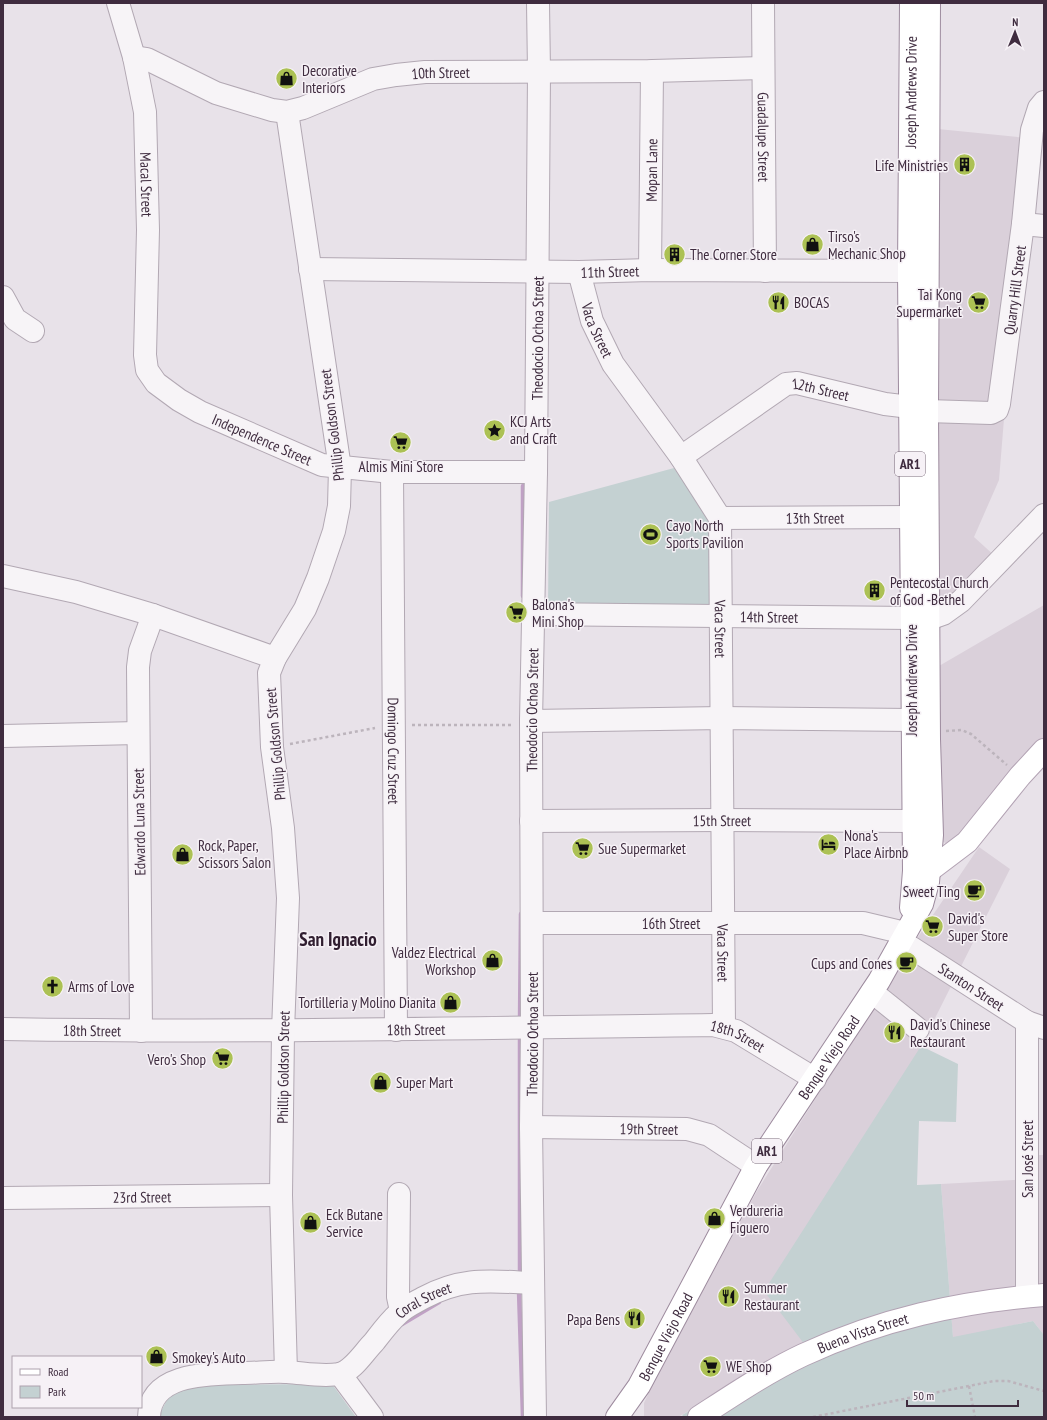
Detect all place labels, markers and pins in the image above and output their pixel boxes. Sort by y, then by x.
place label: Decorative Interiors [302,61,357,97]
shop icon: Decorative Interiors [274,66,300,92]
building icon: Life Ministries [951,152,977,178]
place label: Life Ministries [875,156,948,175]
place label: Tirso's Mechanic Shop [828,227,906,263]
shop icon: Tirso's Mechanic Shop [800,232,826,258]
building icon: The Corner Store [661,241,687,267]
place label: The Corner Store [690,245,777,264]
place label: Tai Kong Supermarket [896,285,962,321]
restaurant icon: BOCAS [766,289,792,315]
supermarket icon: Tai Kong Supermarket [965,290,991,316]
place label: BOCAS [794,293,829,312]
place label: KCJ Arts and Craft [510,412,557,448]
place icon: KCJ Arts and Craft [482,417,508,443]
supermarket icon: Almis Mini Store [388,430,414,456]
place label: Almis Mini Store [359,457,443,476]
place label: Cayo North Sports Pavilion [666,516,744,552]
sports icon: Cayo North Sports Pavilion [637,521,663,547]
place label: Pentecostal Church of God -Bethel [890,573,989,609]
building icon: Pentecostal Church of God -Bethel [861,578,887,604]
place label: Balona's Mini Shop [532,595,584,631]
supermarket icon: Balona's Mini Shop [504,600,530,626]
place label: Nona's Place Airbnb [844,826,908,862]
hotel icon: Nona's Place Airbnb [816,831,842,857]
supermarket icon: Sue Supermarket [570,835,596,861]
place label: Rock, Paper, Scissors Salon [198,836,271,872]
place label: Sue Supermarket [598,839,686,858]
shop icon: Rock, Paper, Scissors Salon [170,841,196,867]
cafe icon: Sweet Ting [962,878,988,904]
place label: Sweet Ting [903,882,960,901]
place label: David's Super Store [948,909,1008,945]
supermarket icon: David's Super Store [919,914,945,940]
place label: Valdez Electrical Workshop [391,943,476,979]
shop icon: Valdez Electrical Workshop [479,948,505,974]
cafe icon: Cups and Cones [894,950,920,976]
place label: Cups and Cones [811,954,892,973]
church icon: Arms of Love [40,973,66,999]
place label: Arms of Love [68,977,135,996]
shop icon: Tortilleria y Molino Dianita [438,989,464,1015]
place label: Tortilleria y Molino Dianita [298,993,436,1012]
place label: David's Chinese Restaurant [910,1015,990,1051]
restaurant icon: David's Chinese Restaurant [882,1020,908,1046]
supermarket icon: Vero's Shop [209,1046,235,1072]
place label: Vero's Shop [146,1050,206,1069]
shop icon: Super Mart [367,1069,393,1095]
place label: Super Mart [396,1073,453,1092]
place label: Verdureria Figuero [729,1201,783,1237]
place label: Eck Butane Service [326,1205,383,1241]
shop icon: Verdureria Figuero [702,1206,728,1232]
shop icon: Eck Butane Service [298,1210,324,1236]
place label: Summer Restaurant [744,1278,799,1314]
restaurant icon: Summer Restaurant [715,1283,741,1309]
restaurant icon: Papa Bens [622,1306,648,1332]
place label: Papa Bens [567,1310,620,1329]
shop icon: Smokey's Auto [144,1344,170,1370]
place label: Smokey's Auto [172,1348,246,1367]
supermarket icon: WE Shop [697,1353,723,1379]
place label: WE Shop [726,1357,772,1376]

